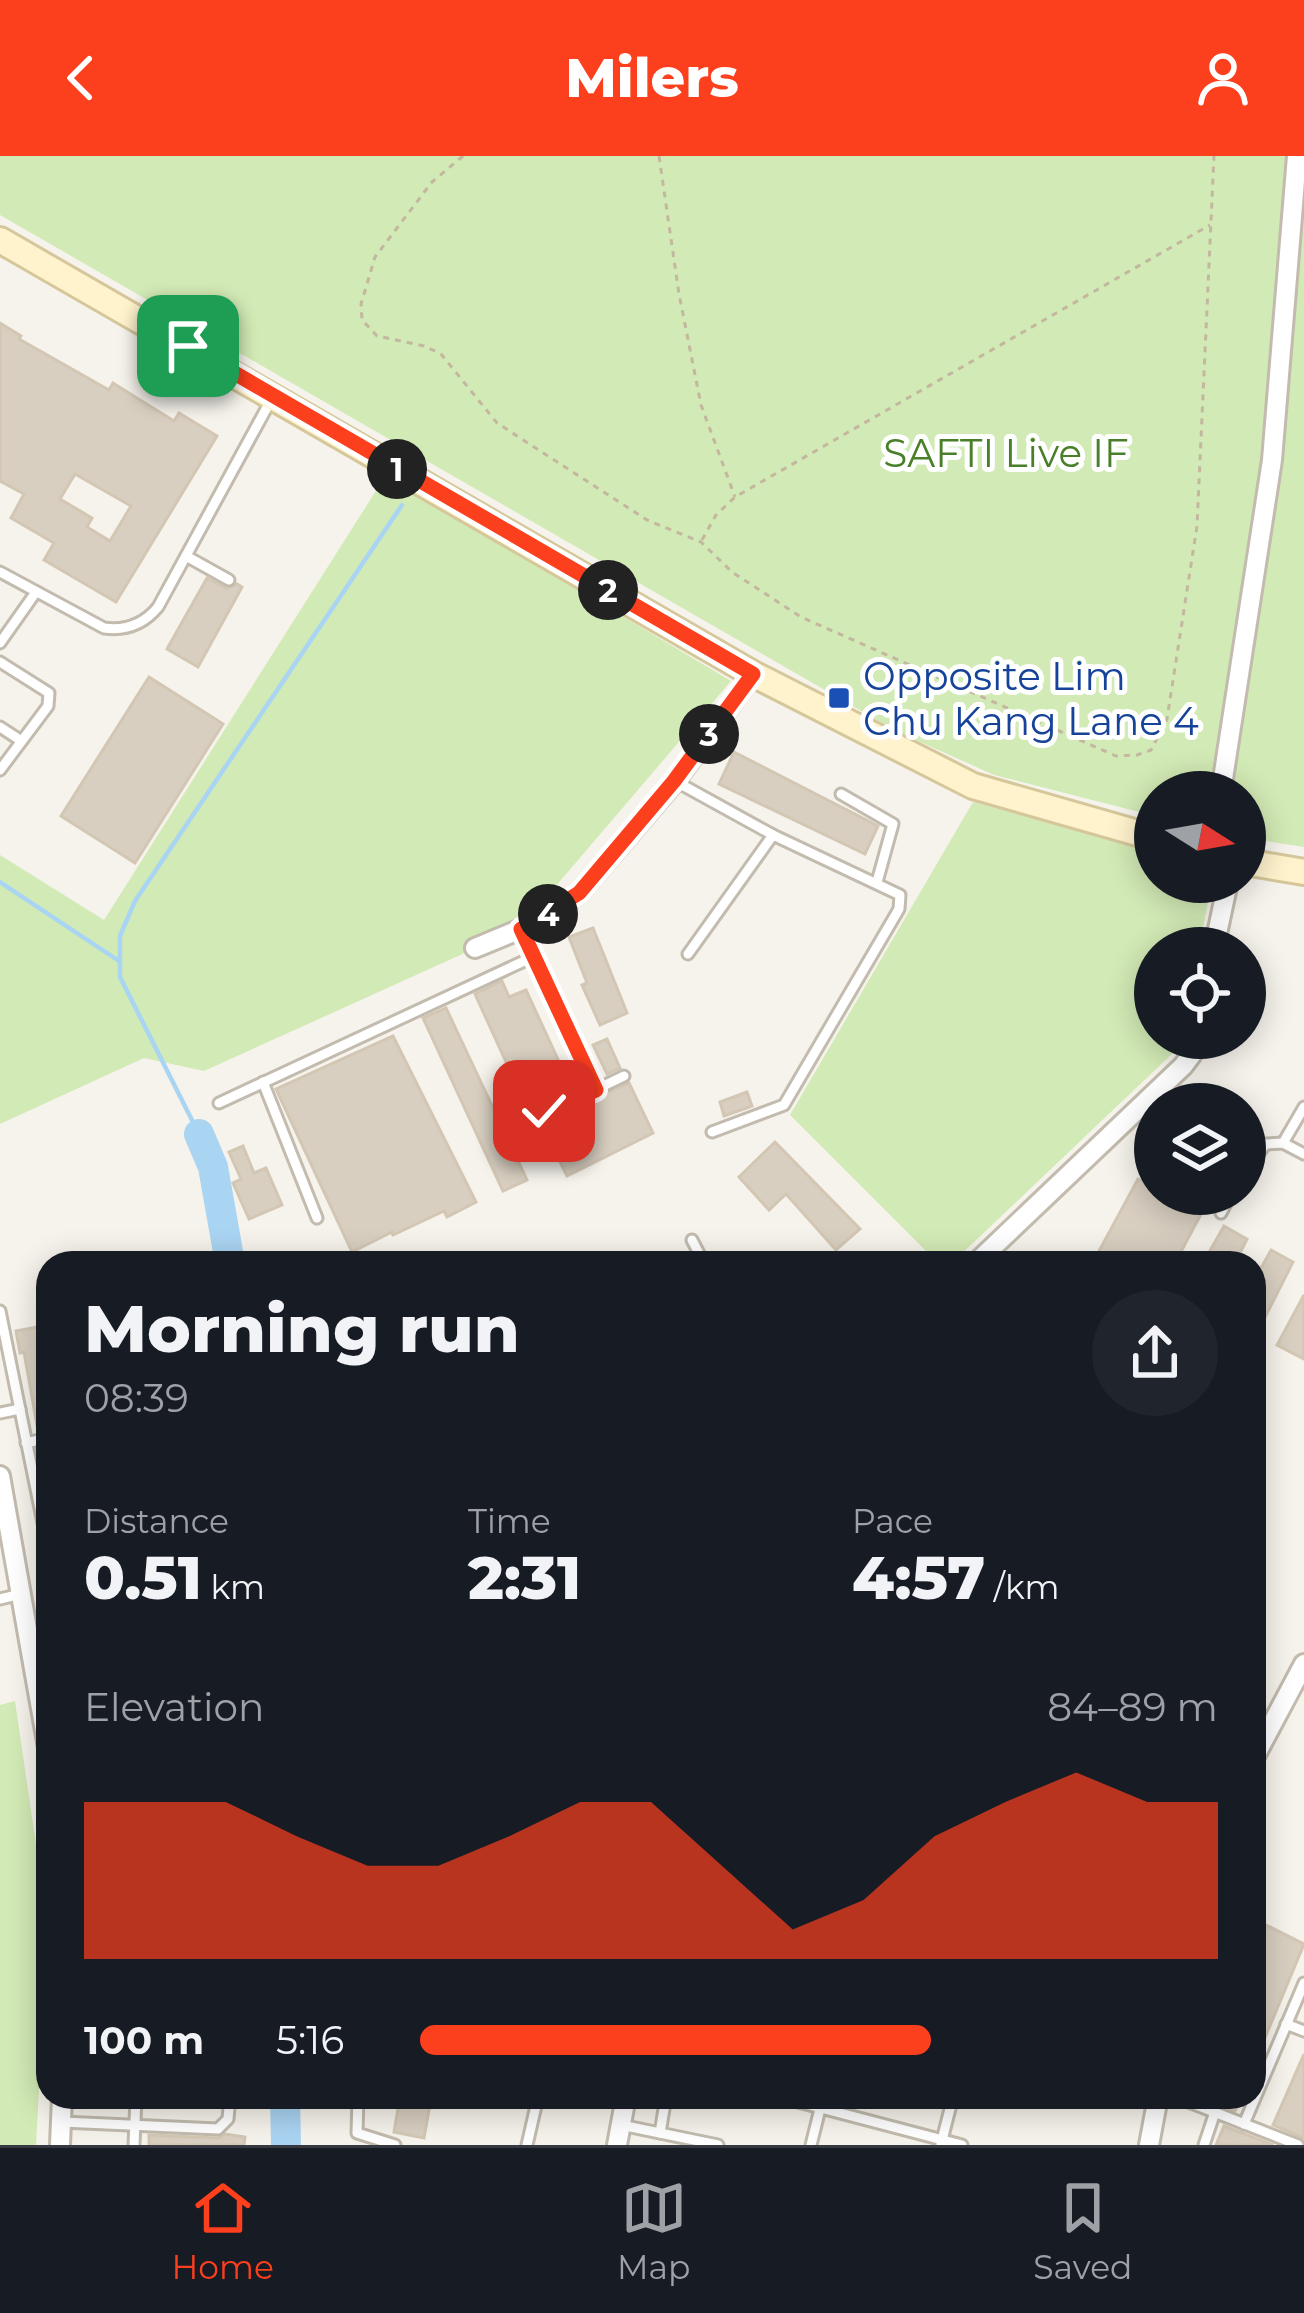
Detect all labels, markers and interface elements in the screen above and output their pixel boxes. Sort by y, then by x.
icon: back [48,45,114,111]
text: Milers [565,45,739,111]
icon: person [1190,45,1256,111]
pin [137,295,239,397]
icon: arrive [155,313,221,379]
park label: SAFTI Live IF [883,429,1129,477]
pin: 1 [367,439,427,499]
text: 1 [391,449,403,489]
pin: 2 [578,560,638,620]
text: 2 [598,570,618,610]
place label: Opposite Lim Chu Kang Lane 4 [863,652,1199,745]
marker: Opposite Lim Chu Kang Lane 4 [826,685,852,711]
pin: 3 [679,704,739,764]
text: 3 [699,714,719,754]
north arrow [1134,771,1266,903]
map controls [1134,771,1266,1215]
pin: 4 [518,884,578,944]
text: 4 [537,894,559,934]
button: locate [1134,927,1266,1059]
pin [493,1060,595,1162]
icon: check [511,1078,577,1144]
button: layers [1134,1083,1266,1215]
text: Morning run [84,1288,520,1369]
button: share [1092,1290,1218,1416]
text: 08:39 [84,1374,189,1422]
text: Distance [84,1501,229,1541]
text: Time [468,1501,551,1541]
text: Pace [852,1501,933,1541]
text: 0.51 [84,1541,202,1614]
text: 2:31 [468,1541,581,1614]
text: 4:57 [852,1541,985,1614]
text: km [202,1567,265,1607]
text: /km [985,1567,1060,1607]
text: Elevation [84,1683,264,1731]
text: 84–89 m [1047,1683,1218,1731]
text: 100 m [84,2016,204,2064]
text: 5:16 [276,2016,344,2064]
tab: Home [172,2175,274,2287]
tab: Map [617,2175,690,2287]
tab: Saved [1033,2175,1132,2287]

